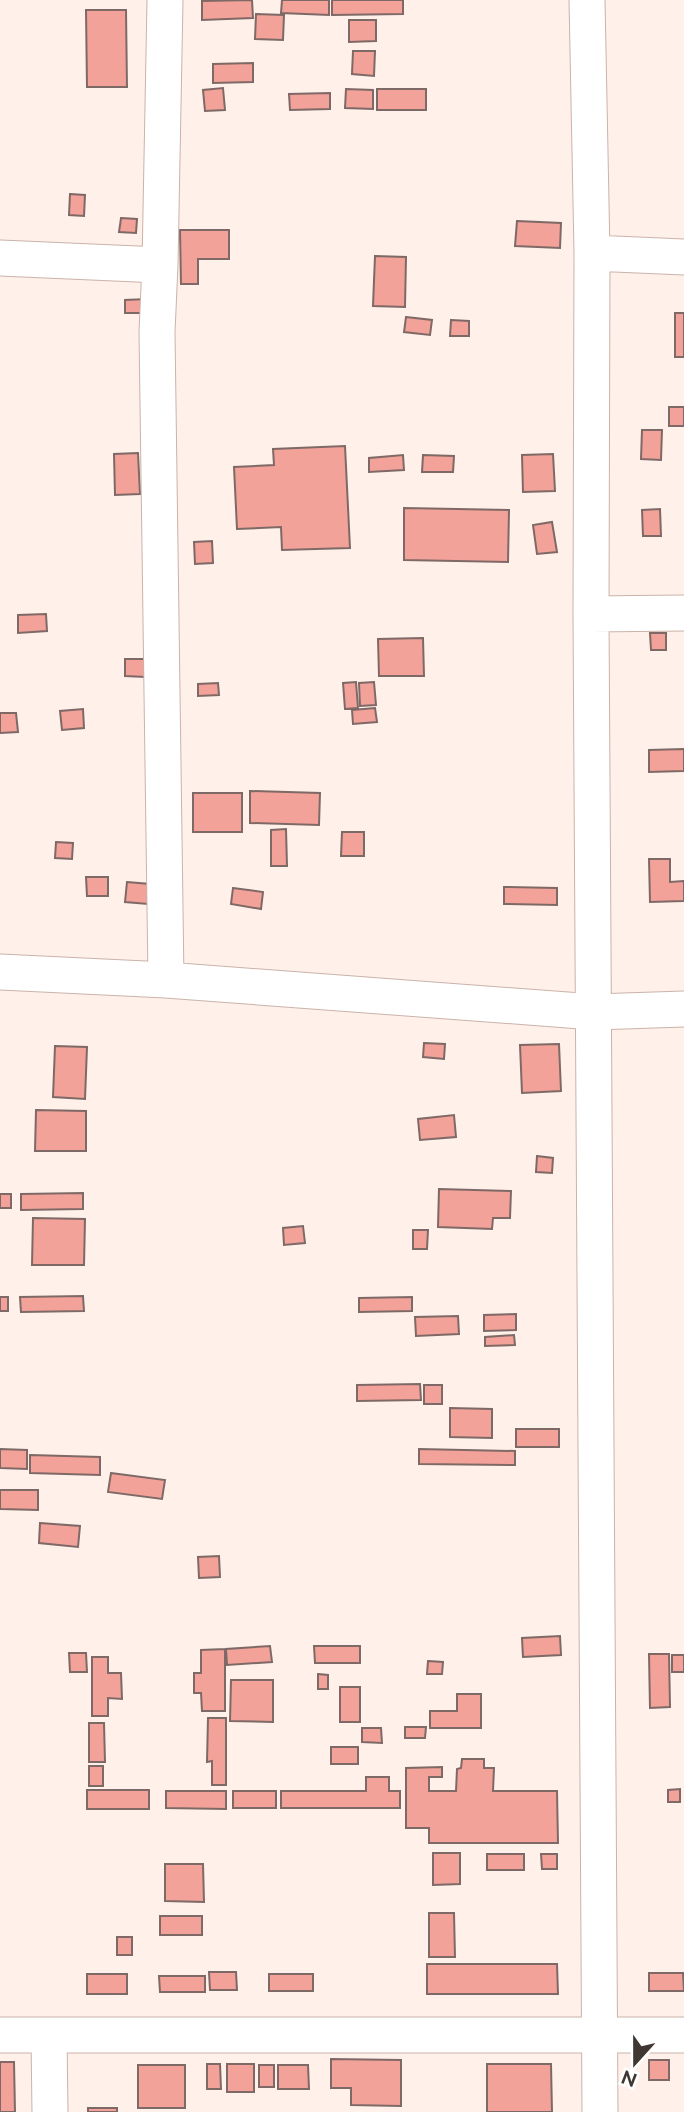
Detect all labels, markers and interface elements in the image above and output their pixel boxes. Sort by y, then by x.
north arrow [600,2028,670,2098]
text: N [618,2066,640,2092]

